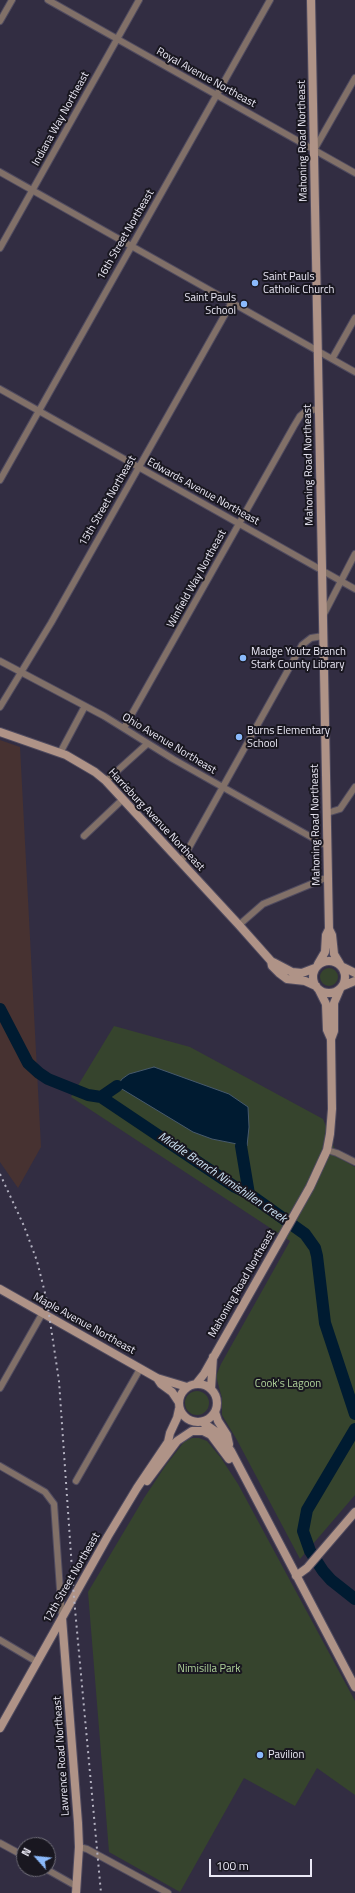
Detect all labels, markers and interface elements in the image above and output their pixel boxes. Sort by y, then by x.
street label: Royal Avenue Northeast [154,45,258,111]
street label: Indiana Way Northeast [30,70,92,168]
street label: Mahoning Road Northeast [295,80,311,202]
street label: 16th Street Northeast [95,187,157,283]
place label: Saint Pauls Catholic Church [263,270,334,296]
marker: Saint Pauls Catholic Church [250,278,260,288]
place label: Saint Pauls School [184,291,236,317]
marker: Saint Pauls School [239,299,249,309]
street label: Mahoning Road Northeast [301,404,317,526]
street label: 15th Street Northeast [77,453,139,549]
street label: Edwards Avenue Northeast [145,456,261,528]
street label: Winfield Way Northeast [165,528,229,630]
place label: Madge Youtz Branch Stark County Library [251,645,346,671]
marker: Madge Youtz Branch Stark County Library [238,653,248,663]
street label: Ohio Avenue Northeast [120,711,218,777]
place label: Burns Elementary School [247,724,330,750]
marker: Burns Elementary School [234,732,244,742]
street label: Mahoning Road Northeast [308,764,324,886]
street label: Harrisburg Avenue Northeast [105,766,207,874]
water label: Middle Branch Nimishillen Creek [155,1130,289,1226]
street label: Mahoning Road Northeast [206,1228,278,1340]
street label: Maple Avenue Northeast [31,1290,137,1358]
park label: Cook's Lagoon [255,1377,321,1391]
street label: 12th Street Northeast [41,1530,103,1626]
park label: Nimisilla Park [177,1662,241,1676]
street label: Lawrence Road Northeast [51,1696,73,1816]
place label: Pavilion [268,1748,304,1762]
marker: Pavilion [255,1750,265,1760]
north arrow [16,1837,56,1877]
text: N [17,1845,35,1859]
scale bar [211,1851,314,1877]
text: 100 m [216,1856,249,1875]

